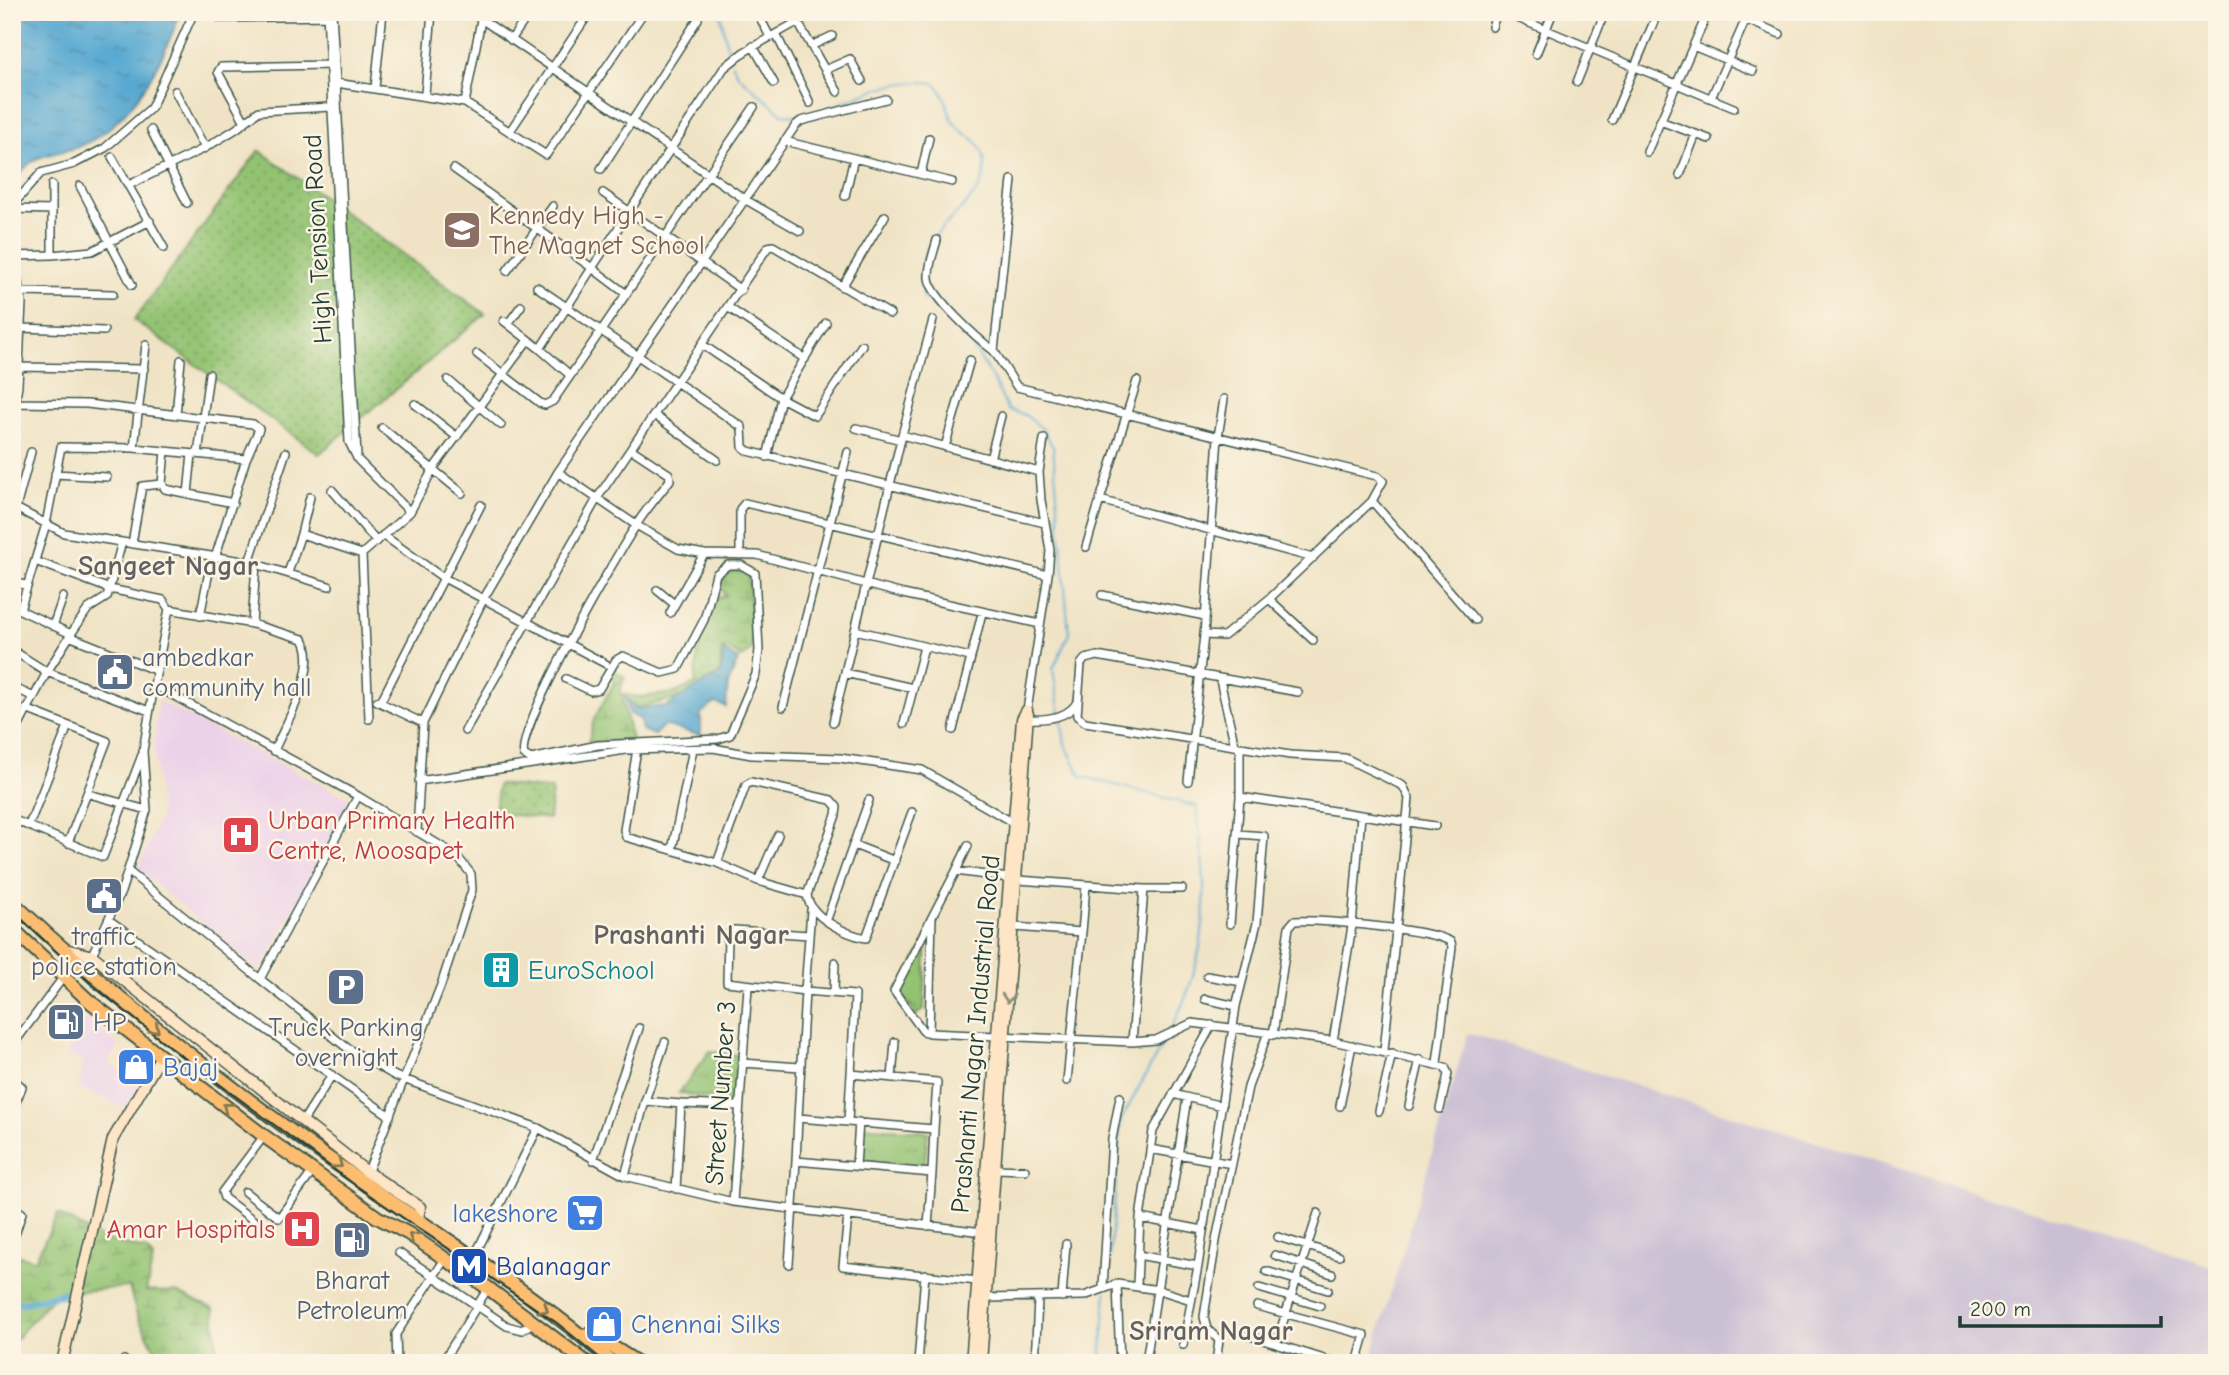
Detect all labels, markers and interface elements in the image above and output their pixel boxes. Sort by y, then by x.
street label: High Tension Road [298,133,338,344]
place label: Kennedy High - The Magnet School [489,201,705,261]
school or university icon: Kennedy High - The Magnet School [441,209,483,251]
district label: Sangeet Nagar [78,550,259,582]
place label: ambedkar community hall [142,643,311,703]
public building icon: ambedkar community hall [94,651,136,693]
place label: Urban Primary Health Centre, Moosapet [268,806,515,866]
hospital icon: Urban Primary Health Centre, Moosapet [220,814,262,856]
street label: Prashanti Nagar Industrial Road [945,854,1007,1214]
public building icon: traffic police station [83,875,125,917]
district label: Prashanti Nagar [593,919,789,951]
place label: traffic police station [31,922,177,982]
building icon: EuroSchool [480,949,522,991]
place label: EuroSchool [528,956,655,986]
parking icon: Truck Parking overnight [325,966,367,1008]
one-way arrow [1001,992,1016,1003]
street label: Street Number 3 [700,1000,742,1186]
fuel station icon: HP [45,1001,87,1043]
place label: HP [93,1008,126,1038]
place label: Truck Parking overnight [269,1013,423,1073]
one-way arrow [147,1021,160,1033]
shop icon: Bajaj [115,1046,157,1088]
place label: Bajaj [163,1053,218,1083]
one-way arrow [222,1103,235,1115]
one-way arrow [330,1156,343,1168]
supermarket icon: lakeshore [564,1192,606,1234]
place label: lakeshore [452,1199,558,1229]
hospital icon: Amar Hospitals [281,1208,323,1250]
place label: Amar Hospitals [106,1215,275,1245]
fuel station icon: Bharat Petroleum [331,1219,373,1261]
one-way arrow [407,1233,420,1246]
metro station icon: Balanagar [448,1245,490,1287]
place label: Balanagar [496,1252,611,1282]
place label: Bharat Petroleum [296,1266,408,1326]
scale bar [1960,1284,2161,1328]
text: 200 m [1970,1297,2031,1321]
one-way arrow [536,1301,549,1313]
shop icon: Chennai Silks [583,1303,625,1345]
place label: Chennai Silks [631,1310,780,1340]
district label: Sriram Nagar [1129,1315,1294,1347]

